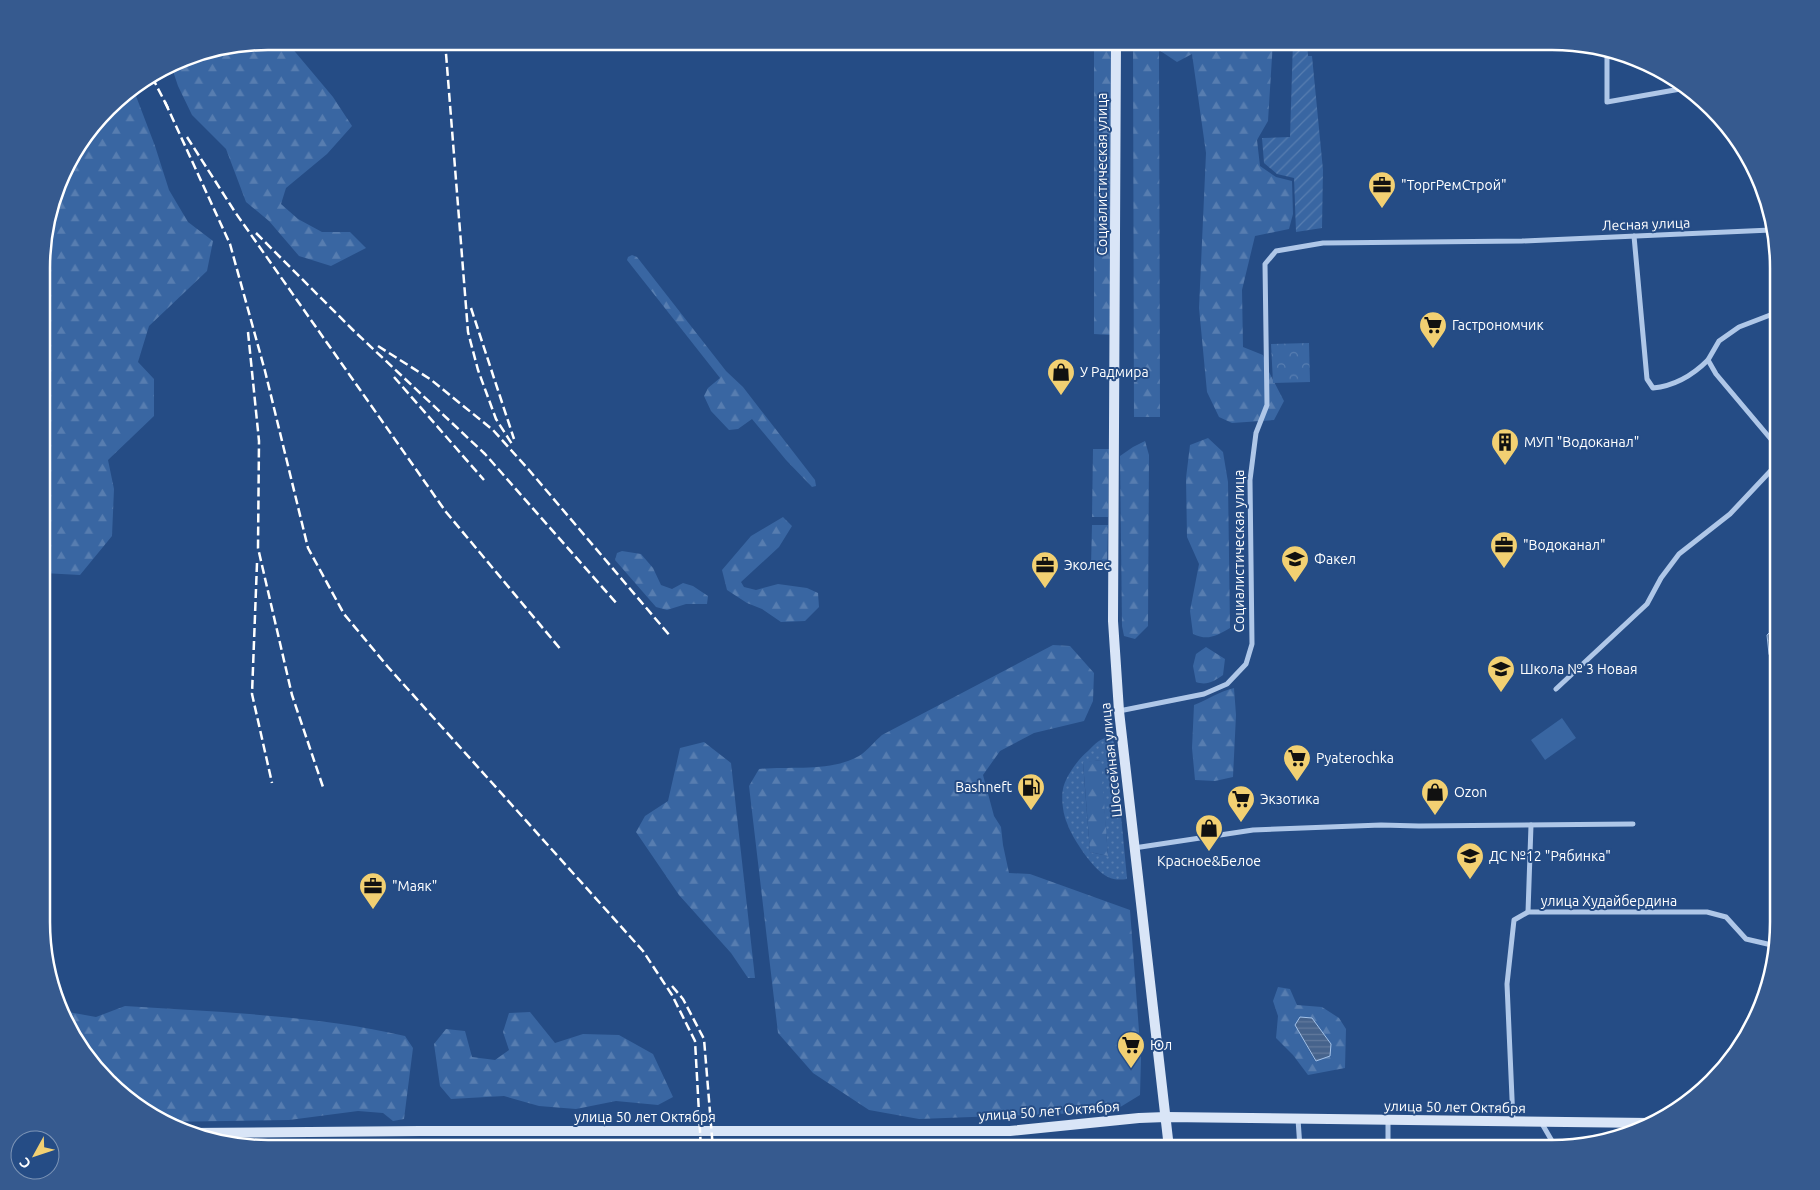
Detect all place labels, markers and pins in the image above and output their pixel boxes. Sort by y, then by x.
office icon: "ТоргРемСтрой" [1367,170,1397,209]
place label: "ТоргРемСтрой" [1401,177,1507,193]
supermarket icon: Гастрономчик [1418,310,1448,349]
place label: Гастрономчик [1452,317,1544,333]
shop icon: У Радмира [1046,357,1076,396]
place label: У Радмира [1080,364,1149,380]
building icon: МУП "Водоканал" [1490,427,1520,466]
place label: МУП "Водоканал" [1524,434,1639,450]
office icon: "Водоканал" [1489,530,1519,569]
place label: "Водоканал" [1523,537,1606,553]
school or university icon: Факел [1280,544,1310,583]
office icon: Эколес [1030,550,1060,589]
place label: Факел [1314,551,1356,567]
place label: Эколес [1064,557,1111,573]
school or university icon: Школа № 3 Новая [1486,654,1516,693]
place label: Школа № 3 Новая [1520,661,1637,677]
supermarket icon: Pyaterochka [1282,743,1312,782]
place label: Pyaterochka [1316,750,1394,766]
fuel station icon: Bashneft [1016,772,1046,811]
shop icon: Ozon [1420,777,1450,816]
place label: Bashneft [955,779,1012,795]
supermarket icon: Экзотика [1226,784,1256,823]
place label: Ozon [1454,784,1487,800]
place label: Экзотика [1260,791,1320,807]
shop icon: Красное&Белое [1194,813,1224,852]
school or university icon: ДС №12 "Рябинка" [1455,841,1485,880]
place label: ДС №12 "Рябинка" [1489,848,1611,864]
place label: Красное&Белое [1157,853,1261,869]
office icon: "Маяк" [358,871,388,910]
place label: "Маяк" [392,878,437,894]
supermarket icon: Юл [1116,1030,1146,1069]
place label: Юл [1150,1037,1172,1053]

